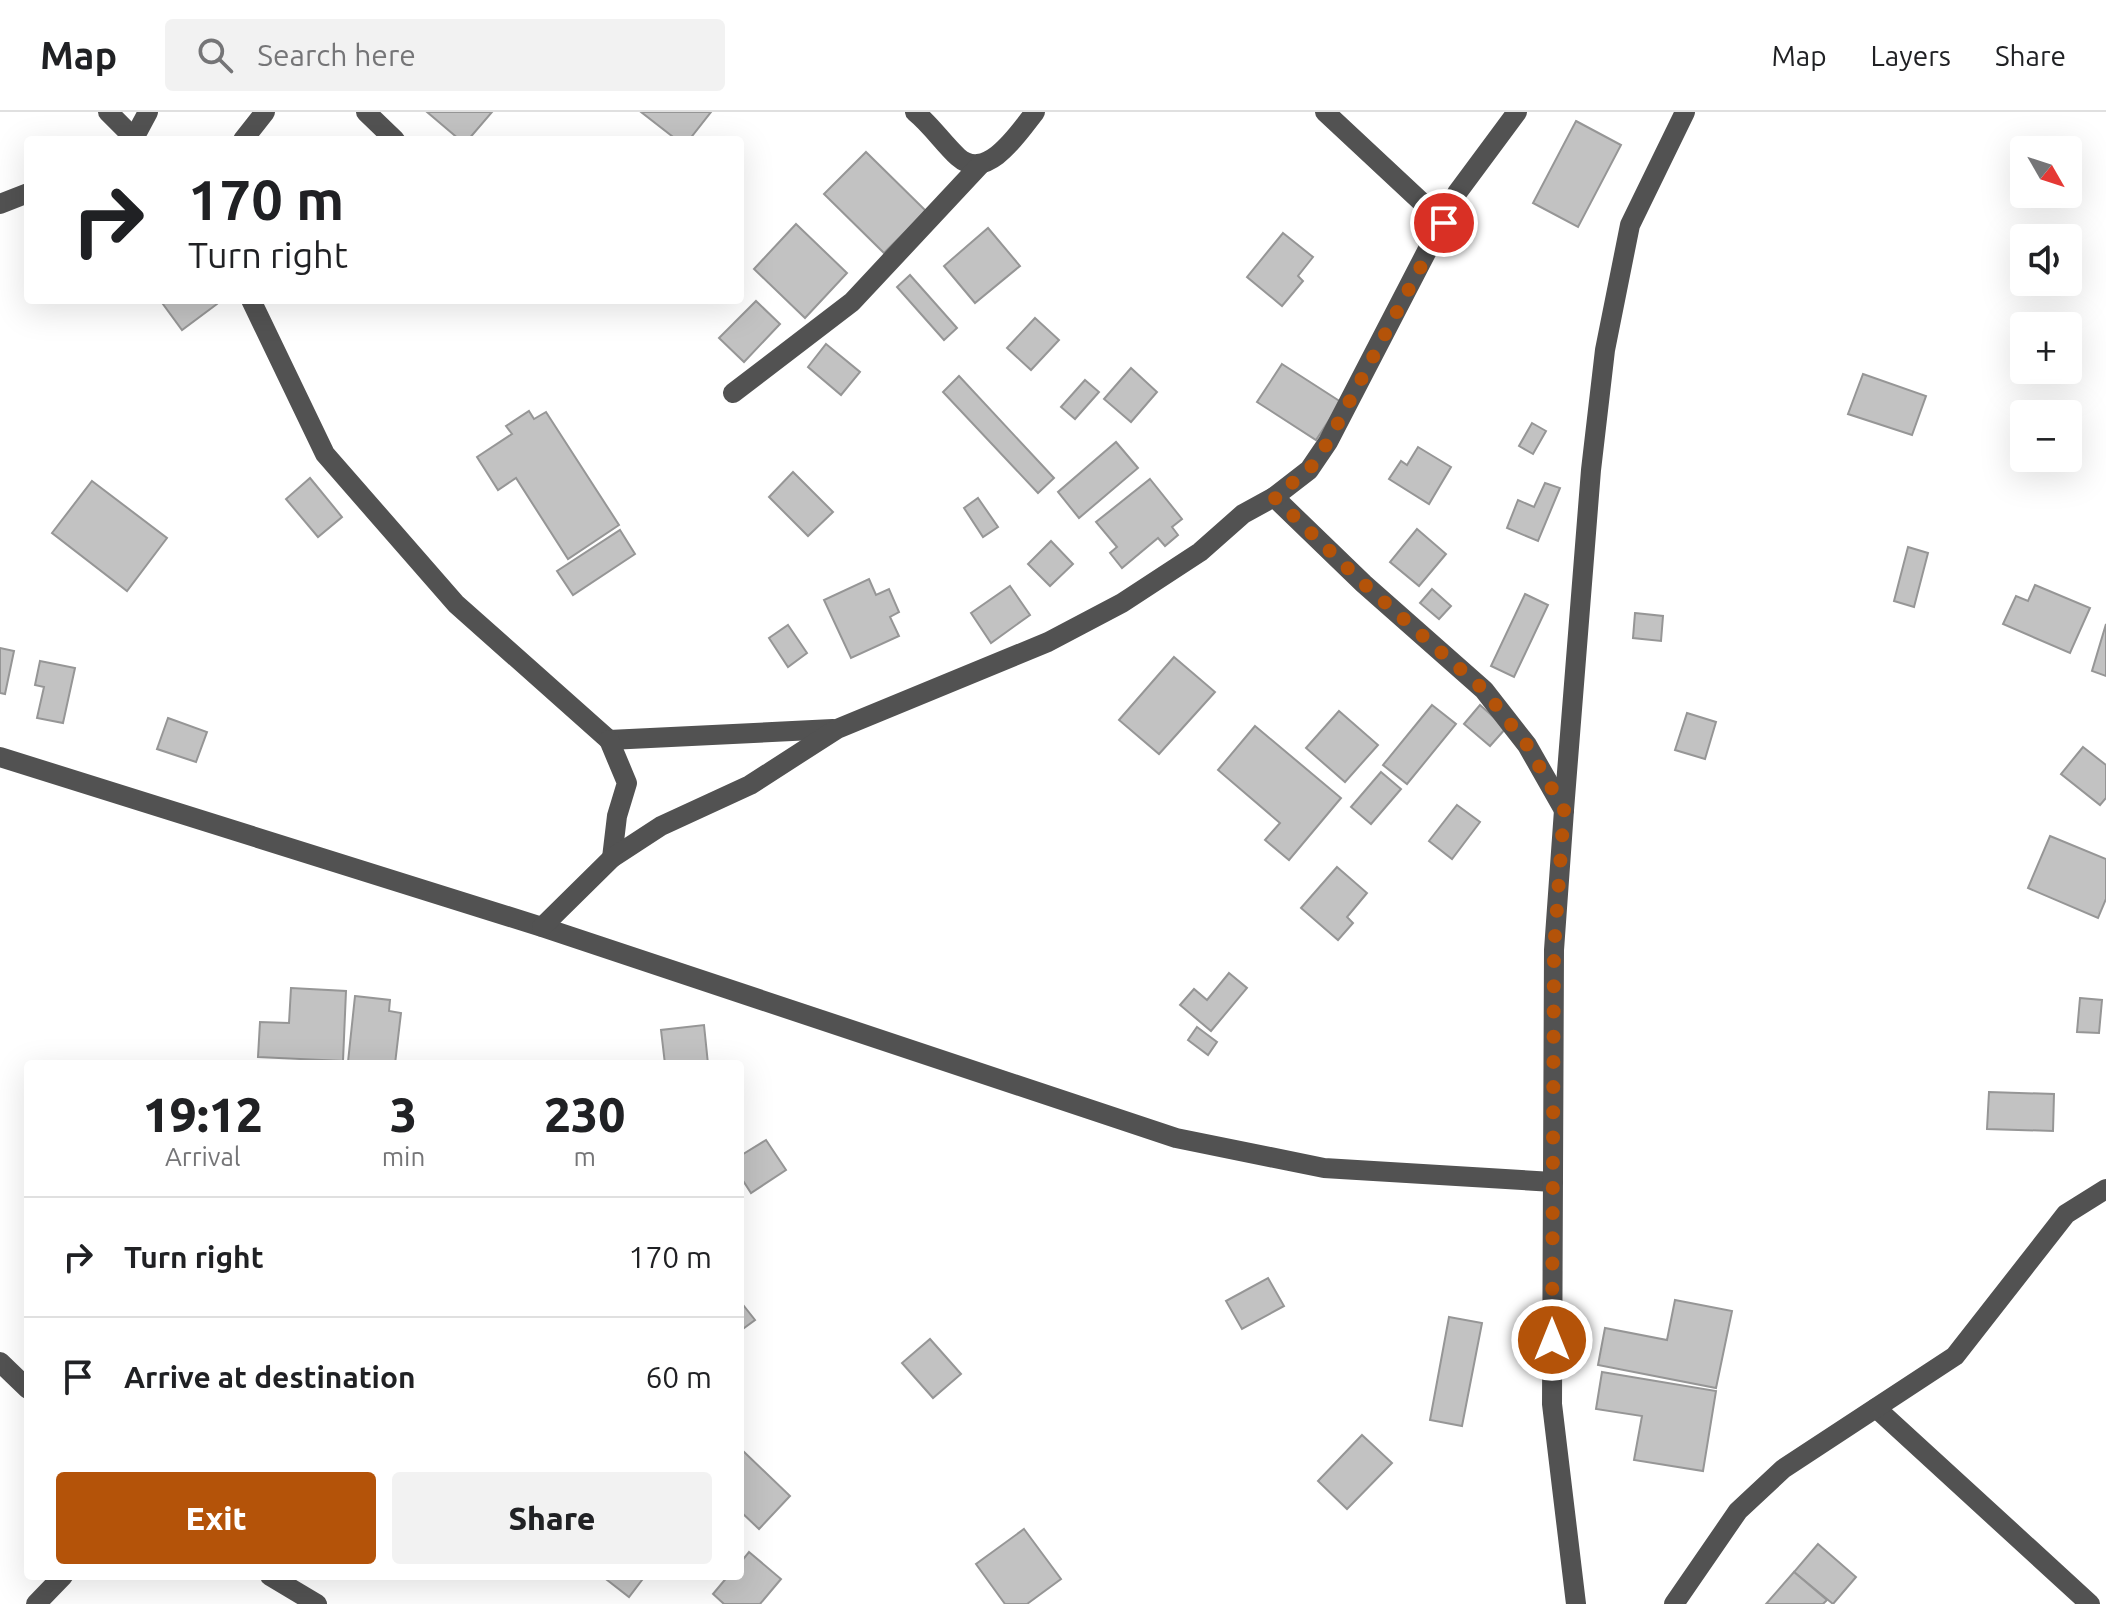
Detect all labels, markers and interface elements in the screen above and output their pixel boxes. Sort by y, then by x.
search box [165,19,725,91]
icon: search [193,33,237,77]
text: Map [40,34,117,76]
text: Search here [257,38,416,72]
text: Map [1771,40,1827,71]
text: Layers [1871,40,1951,71]
text: Share [1995,40,2066,71]
north arrow [2010,136,2082,208]
map controls [2010,136,2082,472]
icon: right [56,168,160,272]
text: 170 m [188,168,344,231]
pin [1410,189,1478,257]
icon: arrive [1422,201,1466,245]
button: sound [2010,224,2082,296]
text: Turn right [188,234,348,275]
button: + [2010,312,2082,384]
button: − [2010,400,2082,472]
text: 19:12 [143,1087,263,1141]
text: 3 [390,1087,417,1141]
text: 230 [544,1087,625,1141]
text: Arrival [165,1142,241,1171]
text: min [382,1142,425,1171]
text: m [573,1142,596,1171]
icon: right [56,1235,100,1279]
text: Turn right [124,1240,264,1274]
text: 170 m [628,1240,712,1274]
position arrow [1510,1298,1594,1382]
icon: arrive [56,1355,100,1399]
text: Arrive at destination [124,1360,416,1394]
text: 60 m [645,1360,712,1394]
button: Exit [56,1472,376,1564]
button: Share [392,1472,712,1564]

